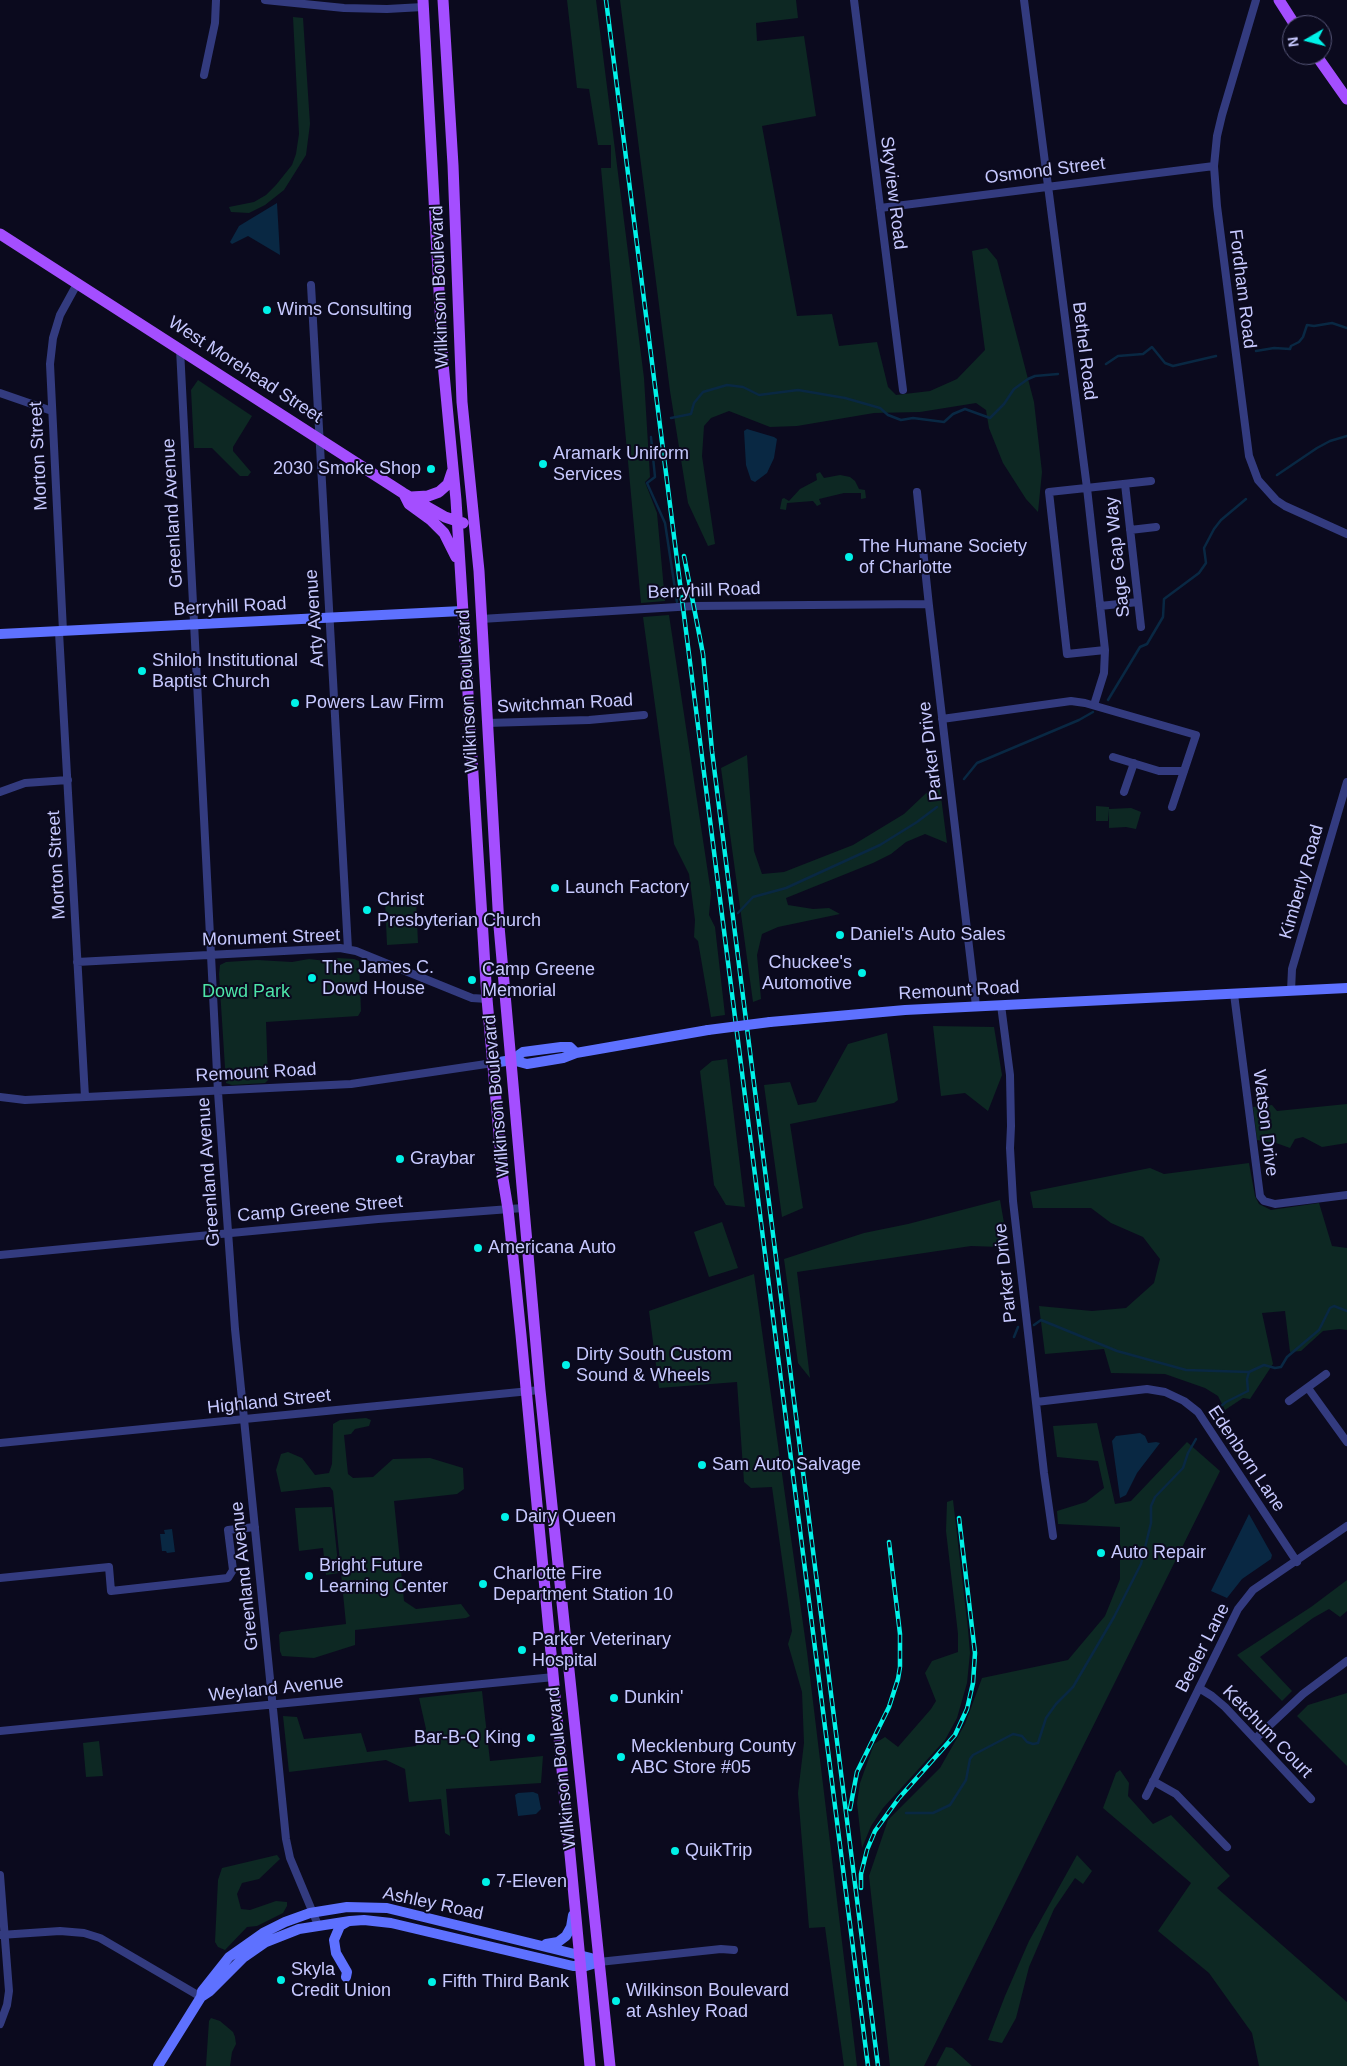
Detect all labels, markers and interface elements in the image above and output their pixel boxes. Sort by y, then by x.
north arrow [1282,15,1332,65]
text: N [1285,36,1302,48]
street label: Skyview Road [875,135,911,251]
street label: Osmond Street [984,153,1106,189]
street label: Wilkinson Boulevard [426,205,454,369]
street label: Fordham Road [1224,228,1260,350]
place label: Wims Consulting [277,299,412,321]
street label: Bethel Road [1067,301,1101,401]
marker: Wims Consulting [261,304,273,316]
street label: West Morehead Street [164,312,326,428]
street label: Morton Street [25,401,53,511]
street label: Greenland Avenue [158,438,188,588]
place label: Aramark Uniform Services [553,443,689,486]
place label: 2030 Smoke Shop [273,458,421,480]
marker: Aramark Uniform Services [537,458,549,470]
marker: 2030 Smoke Shop [425,463,437,475]
street label: Sage Gap Way [1101,496,1135,618]
place label: The Humane Society of Charlotte [859,536,1027,578]
marker: The Humane Society of Charlotte [843,551,855,563]
street label: Arty Avenue [301,569,329,667]
street label: Berryhill Road [647,578,761,604]
street label: Berryhill Road [173,593,287,621]
street label: Wilkinson Boulevard [453,609,483,773]
place label: Shiloh Institutional Baptist Church [152,650,298,692]
marker: Shiloh Institutional Baptist Church [136,665,148,677]
street label: Switchman Road [496,690,634,718]
place label: Powers Law Firm [305,692,444,714]
marker: Powers Law Firm [289,697,301,709]
street label: Parker Drive [914,700,948,802]
street label: Morton Street [43,810,71,920]
street label: Kimberly Road [1275,822,1329,942]
place label: Launch Factory [565,877,689,899]
marker: Launch Factory [549,882,561,894]
place label: Christ Presbyterian Church [377,889,541,932]
marker: Christ Presbyterian Church [361,904,373,916]
place label: Daniel's Auto Sales [850,924,1006,946]
street label: Monument Street [202,925,340,951]
marker: Daniel's Auto Sales [834,929,846,941]
place label: Chuckee's Automotive [762,952,852,994]
place label: The James C. Dowd House [322,957,434,1000]
place label: Camp Greene Memorial [482,959,595,1002]
marker: Chuckee's Automotive [856,967,868,979]
marker: The James C. Dowd House [306,972,318,984]
marker: Camp Greene Memorial [466,974,478,986]
street label: Remount Road [898,977,1020,1005]
park label: Dowd Park [202,981,290,1003]
street label: Wilkinson Boulevard [479,1014,515,1178]
street label: Remount Road [195,1059,317,1087]
street label: Watson Drive [1248,1068,1282,1178]
street label: Greenland Avenue [193,1097,225,1247]
place label: Graybar [410,1148,475,1170]
marker: Graybar [394,1153,406,1165]
street label: Camp Greene Street [236,1191,404,1227]
street label: Parker Drive [990,1222,1022,1324]
place label: Americana Auto [488,1237,616,1259]
marker: Americana Auto [472,1242,484,1254]
place label: Dirty South Custom Sound & Wheels [576,1344,732,1386]
marker: Dirty South Custom Sound & Wheels [560,1359,572,1371]
street label: Highland Street [206,1385,332,1419]
street label: Edenborn Lane [1203,1402,1289,1516]
place label: Sam Auto Salvage [712,1454,861,1476]
marker: Sam Auto Salvage [696,1459,708,1471]
street label: Greenland Avenue [226,1500,264,1652]
place label: Dairy Queen [515,1506,616,1528]
marker: Dairy Queen [499,1511,511,1523]
place label: Auto Repair [1111,1542,1206,1564]
marker: Auto Repair [1095,1547,1107,1559]
place label: Bright Future Learning Center [319,1555,448,1598]
place label: Charlotte Fire Department Station 10 [493,1563,673,1606]
marker: Bright Future Learning Center [303,1570,315,1582]
marker: Charlotte Fire Department Station 10 [477,1578,489,1590]
street label: Beeler Lane [1171,1600,1235,1696]
place label: Parker Veterinary Hospital [532,1629,671,1672]
marker: Parker Veterinary Hospital [516,1644,528,1656]
street label: Weyland Avenue [208,1671,344,1707]
street label: Ketchum Court [1218,1681,1316,1783]
street label: Wilkinson Boulevard [543,1686,581,1850]
place label: Dunkin' [624,1687,683,1709]
marker: Dunkin' [608,1692,620,1704]
place label: Bar-B-Q King [414,1727,521,1749]
marker: Bar-B-Q King [525,1732,537,1744]
place label: Mecklenburg County ABC Store #05 [631,1736,796,1778]
marker: Mecklenburg County ABC Store #05 [615,1751,627,1763]
place label: QuikTrip [685,1840,752,1862]
marker: QuikTrip [669,1845,681,1857]
place label: 7-Eleven [496,1871,567,1893]
marker: 7-Eleven [480,1876,492,1888]
street label: Ashley Road [381,1883,485,1925]
place label: Skyla Credit Union [291,1959,391,2002]
place label: Fifth Third Bank [442,1971,569,1993]
marker: Skyla Credit Union [275,1974,287,1986]
marker: Fifth Third Bank [426,1976,438,1988]
place label: Wilkinson Boulevard at Ashley Road [626,1980,789,2022]
marker: Wilkinson Boulevard at Ashley Road [610,1995,622,2007]

